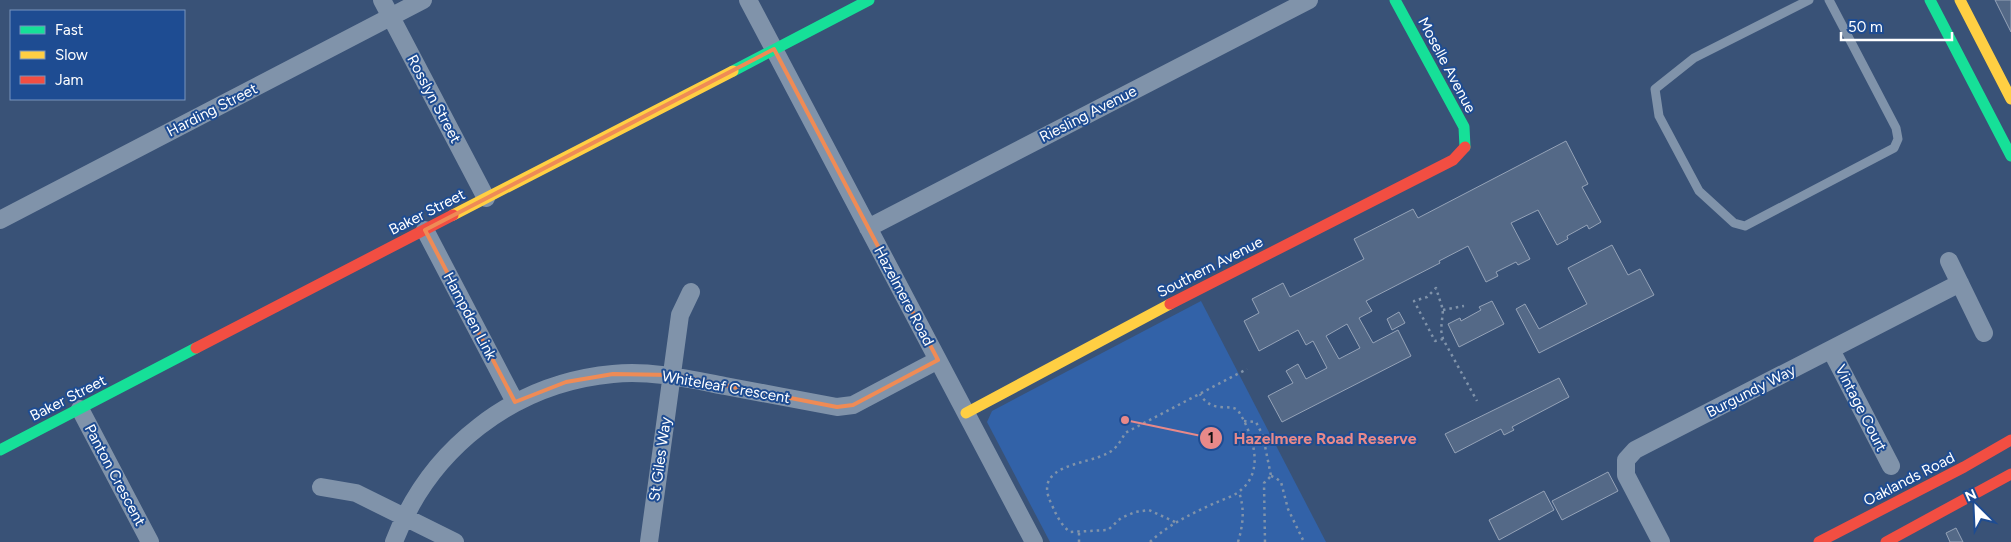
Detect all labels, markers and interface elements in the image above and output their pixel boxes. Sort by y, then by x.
legend [10,10,185,100]
scale bar [1841,10,1952,42]
street label: Moselle Avenue [1414,14,1480,116]
text: 50 m [1848,18,1883,36]
text: Fast [55,21,84,39]
text: Slow [55,46,88,64]
street label: Rosslyn Street [403,52,465,146]
text: Jam [55,71,83,89]
street label: Harding Street [164,79,261,141]
street label: Riesling Avenue [1036,82,1140,146]
street label: Baker Street [386,185,468,239]
street label: Southern Avenue [1154,233,1266,301]
street label: Hazelmere Road [870,243,938,349]
street label: Hampden Link [439,269,501,363]
street label: Burgundy Way [1703,361,1799,421]
street label: Vintage Court [1831,362,1891,455]
street label: Whiteleaf Crescent [660,367,792,407]
street label: Baker Street [27,371,109,425]
street label: St Giles Way [645,416,675,502]
street label: Panton Crescent [81,421,149,529]
callout: Hazelmere Road Reserve [1199,422,1427,453]
text: 1 [1208,429,1214,447]
text: Hazelmere Road Reserve [1233,429,1417,448]
street label: Oaklands Road [1860,448,1958,510]
north arrow [1951,482,2001,532]
text: N [1963,486,1979,506]

